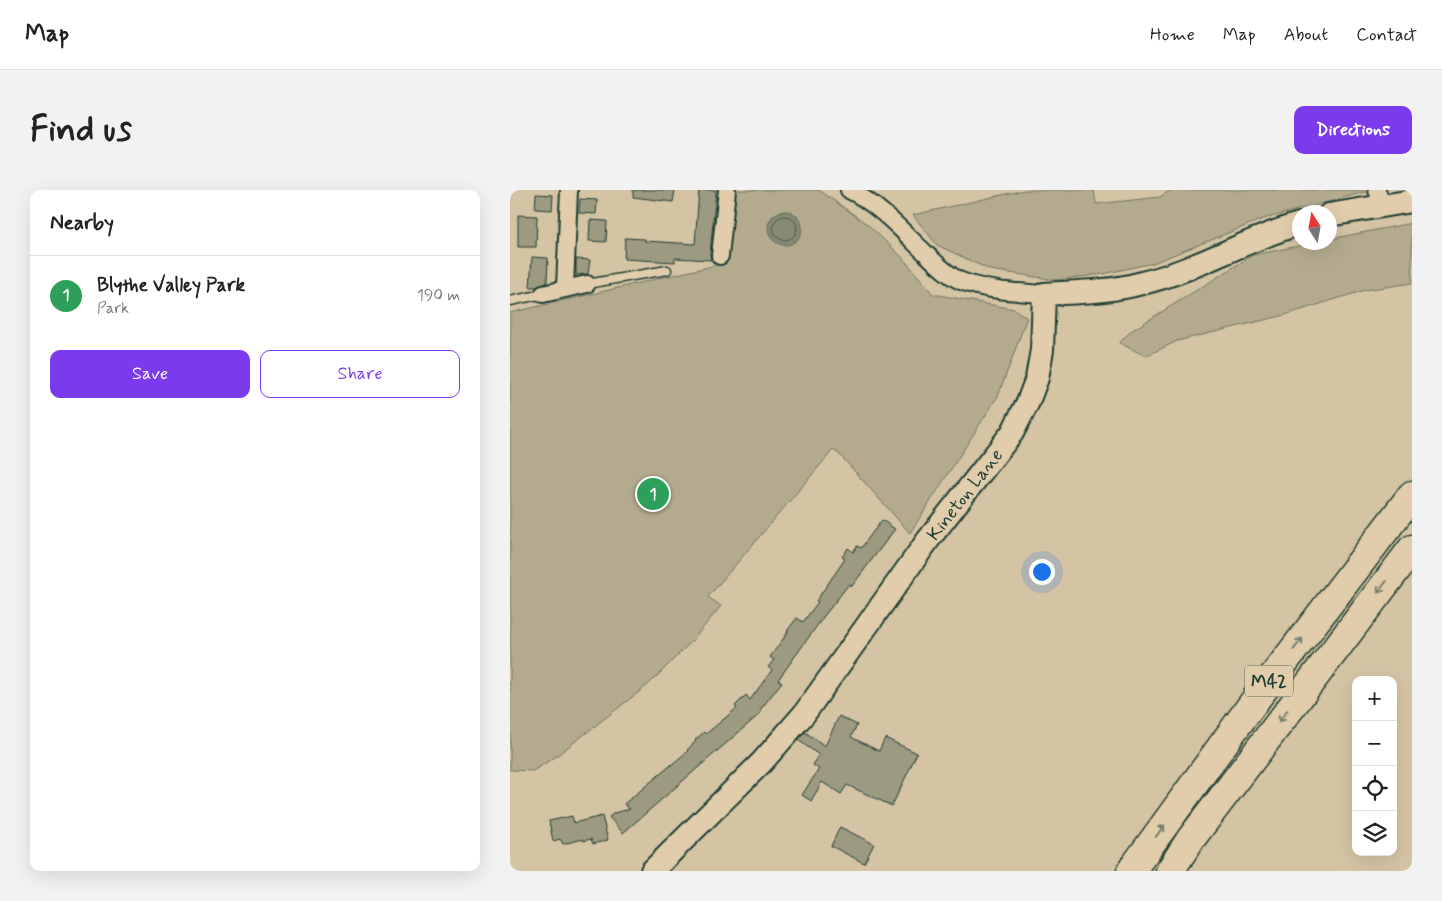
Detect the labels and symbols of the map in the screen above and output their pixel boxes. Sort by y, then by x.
north arrow [1292,205,1337,250]
street label: Kineton Lane [921,444,1009,546]
pin: 1 [637,475,669,513]
your location [1029,559,1055,585]
one-way arrow [1377,580,1387,594]
one-way arrow [1292,638,1303,651]
road number: M42 [1245,666,1293,696]
one-way arrow [1278,709,1289,722]
one-way arrow [1155,825,1165,839]

